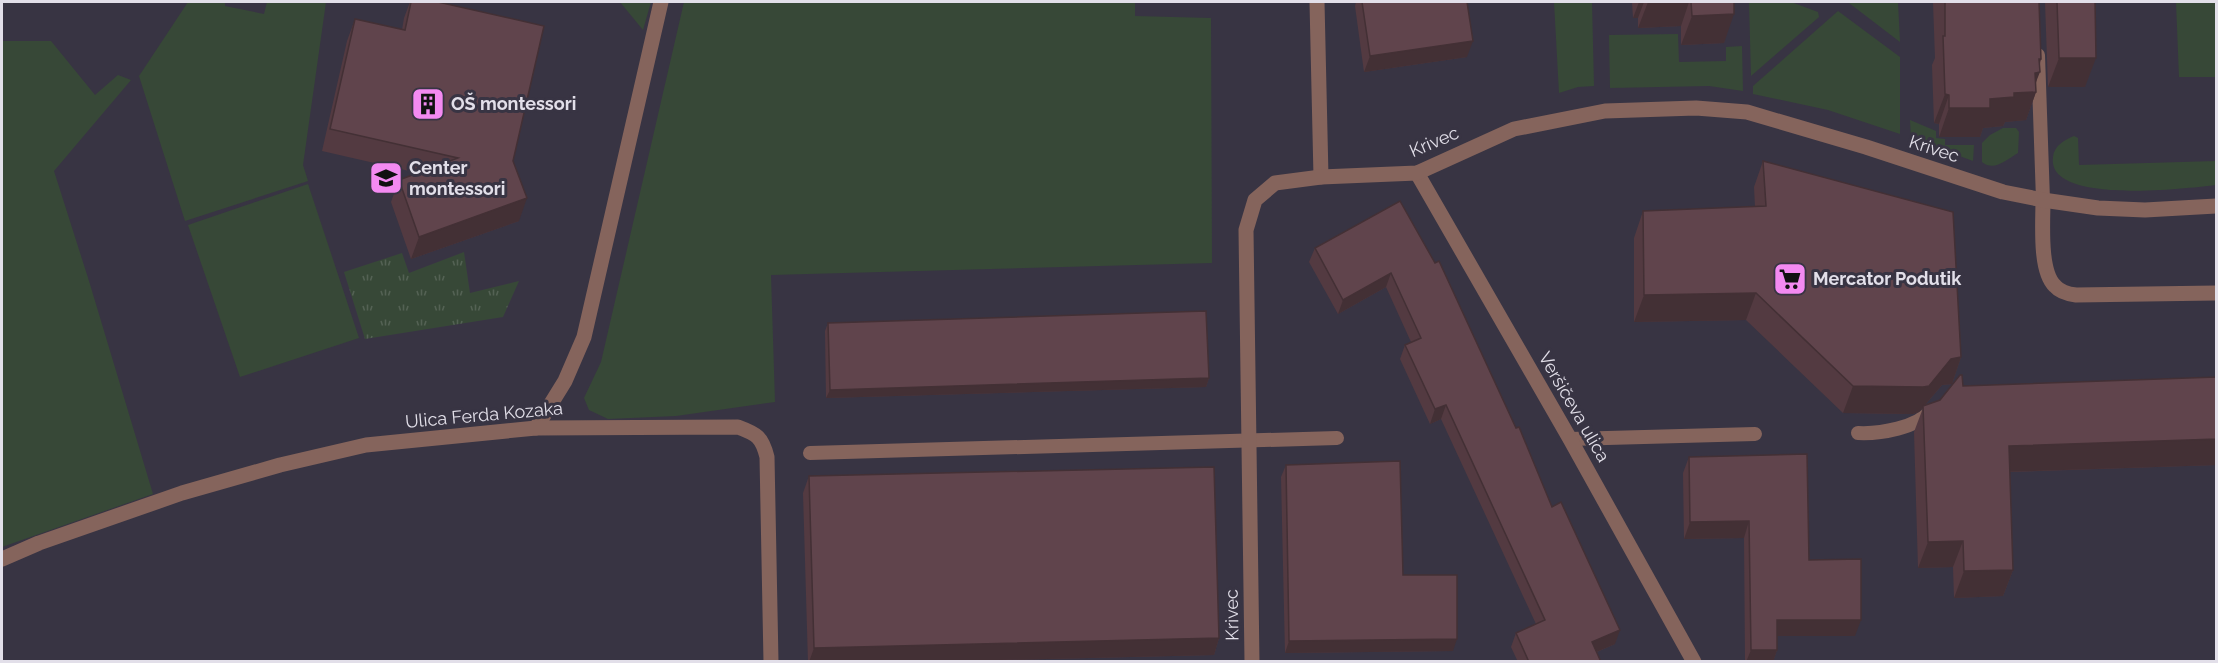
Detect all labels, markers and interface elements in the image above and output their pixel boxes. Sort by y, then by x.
building icon: OŠ montessori [410,86,446,122]
place label: OŠ montessori [451,92,576,114]
street label: Krivec [1406,122,1462,161]
street label: Krivec [1906,131,1962,167]
place label: Center montessori [409,157,505,199]
school or university icon: Center montessori [368,160,404,196]
supermarket icon: Mercator Podutik [1772,261,1808,297]
place label: Mercator Podutik [1813,268,1962,289]
street label: Veršičeva ulica [1534,348,1614,466]
street label: Ulica Ferda Kozaka [404,397,564,432]
street label: Krivec [1221,589,1242,641]

